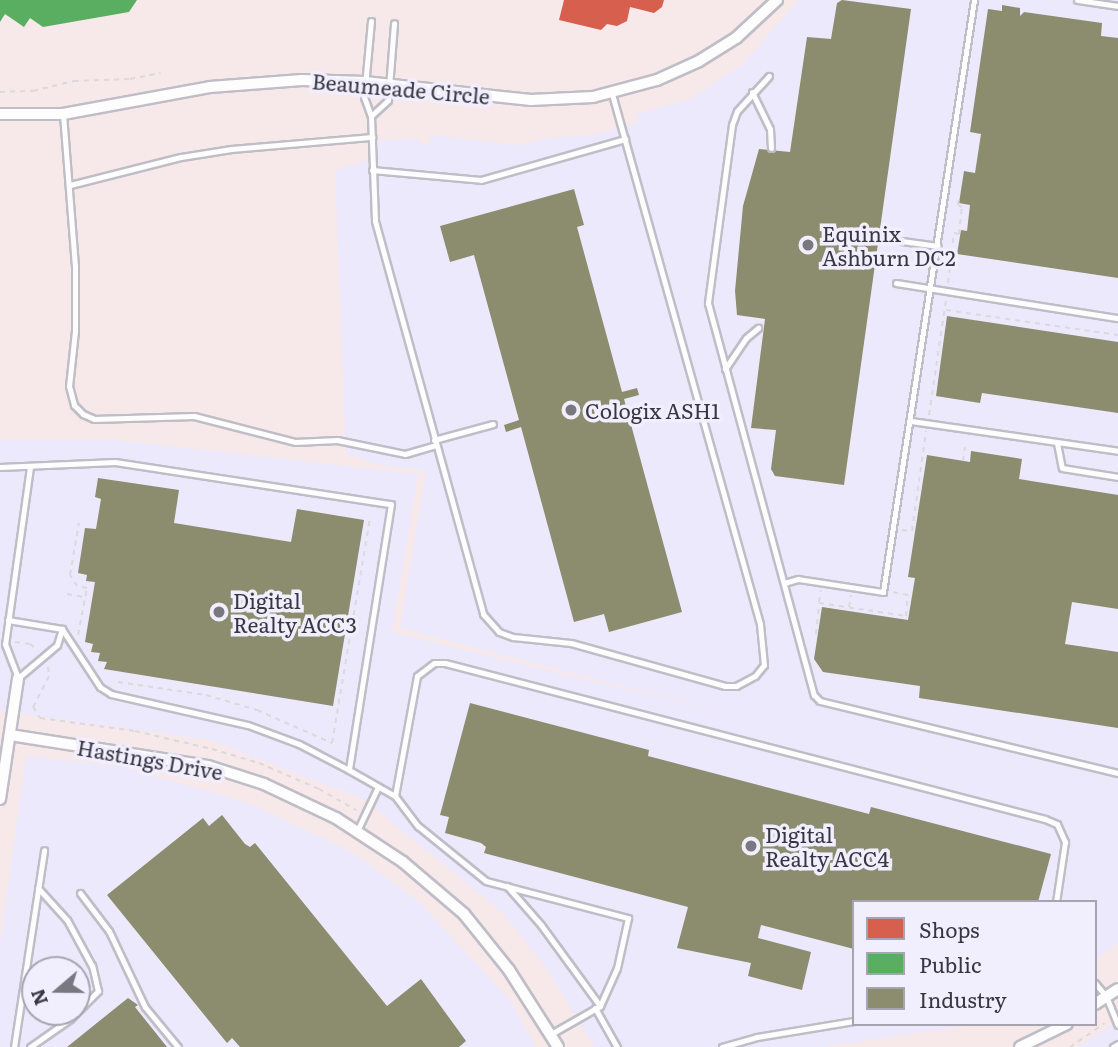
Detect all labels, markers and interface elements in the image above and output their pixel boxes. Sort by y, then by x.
street label: Beaumeade Circle [311,68,491,108]
place label: Equinix Ashburn DC2 [822,220,956,270]
marker: Equinix Ashburn DC2 [800,237,816,253]
place label: Cologix ASH1 [585,397,720,423]
marker: Cologix ASH1 [563,402,579,418]
place label: Digital Realty ACC3 [233,587,357,637]
marker: Digital Realty ACC3 [211,604,227,620]
street label: Hastings Drive [75,734,225,784]
place label: Digital Realty ACC4 [765,821,889,871]
marker: Digital Realty ACC4 [743,838,759,854]
legend [852,900,1097,1026]
text: Shops [919,913,980,944]
text: Public [919,948,981,979]
north arrow [21,956,91,1026]
text: Industry [919,983,1007,1014]
text: N [22,985,54,1010]

